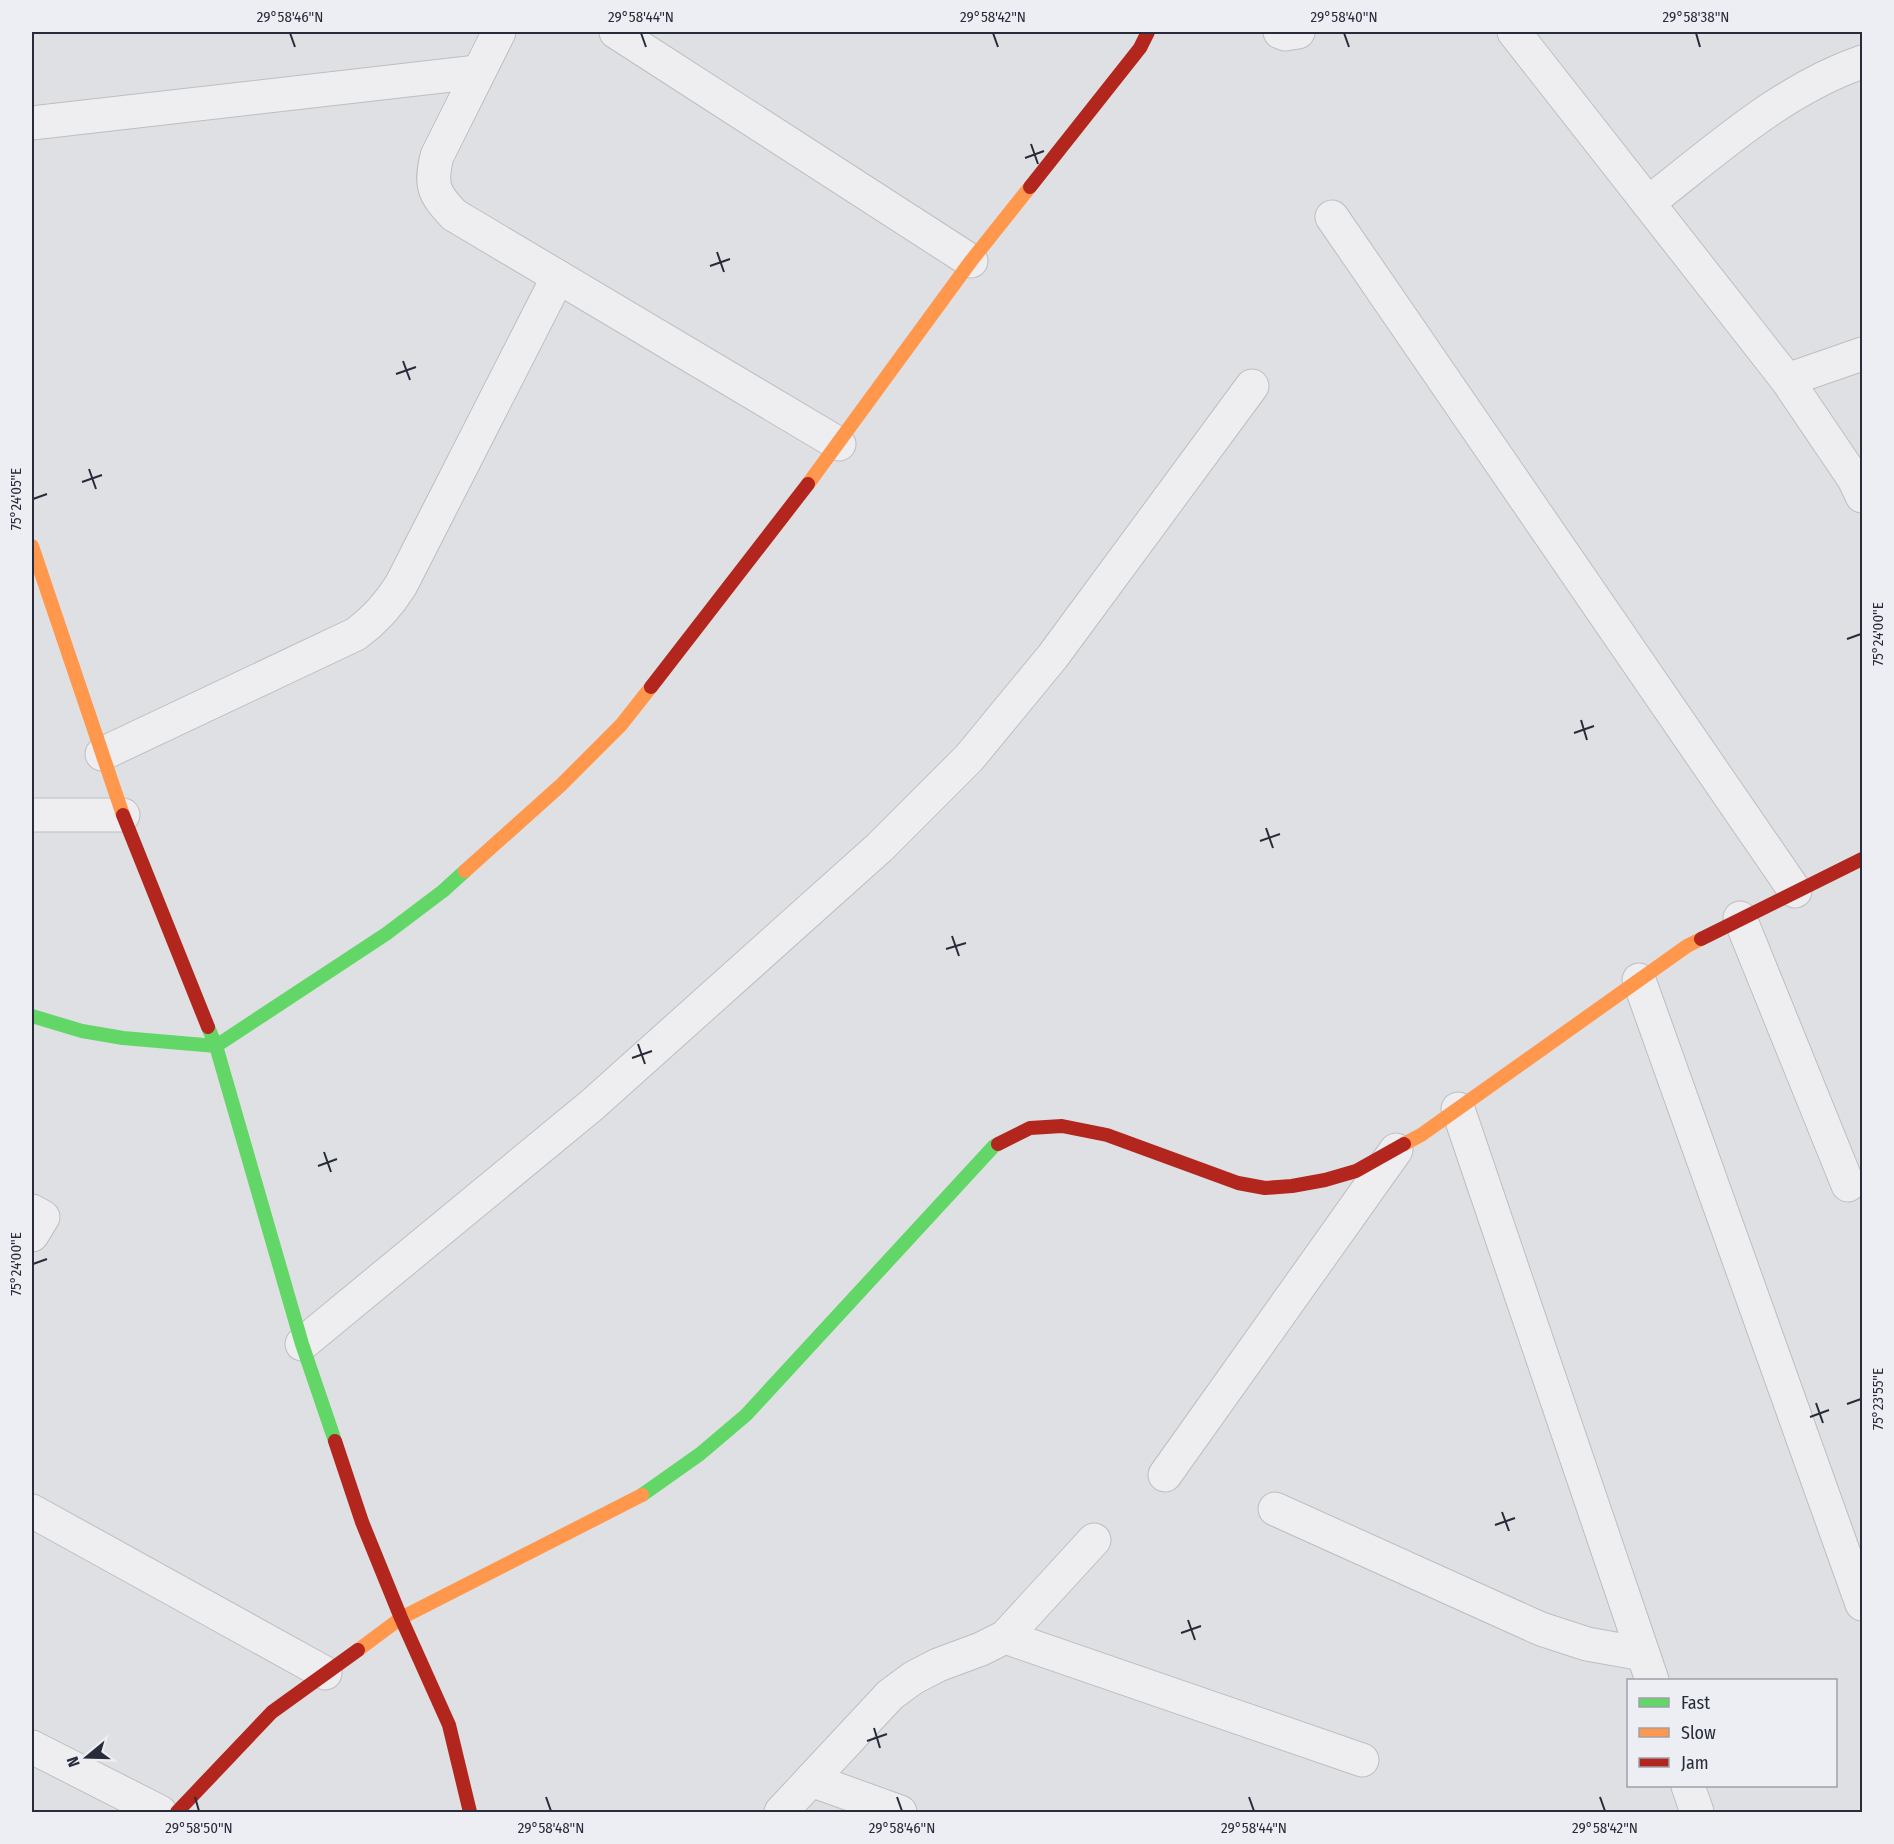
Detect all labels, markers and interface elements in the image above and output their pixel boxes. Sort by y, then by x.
text: 29°58'46"N [257,8,323,26]
text: 29°58'44"N [608,8,674,26]
text: 29°58'42"N [960,8,1026,26]
text: 29°58'40"N [1310,8,1378,26]
text: 29°58'38"N [1663,8,1729,26]
text: 75°24'05"E [7,468,25,530]
text: 75°24'00"E [1869,602,1887,666]
text: 75°24'00"E [7,1232,25,1296]
text: 75°23'55"E [1869,1368,1887,1430]
legend [1627,1679,1837,1787]
text: Fast [1681,1692,1710,1714]
text: Slow [1681,1722,1716,1744]
north arrow [57,1727,117,1787]
text: Jam [1681,1752,1709,1774]
text: N [63,1754,84,1769]
text: 29°58'50"N [165,1819,233,1837]
text: 29°58'48"N [518,1819,584,1837]
text: 29°58'46"N [869,1819,935,1837]
text: 29°58'44"N [1221,1819,1287,1837]
text: 29°58'42"N [1572,1819,1638,1837]

